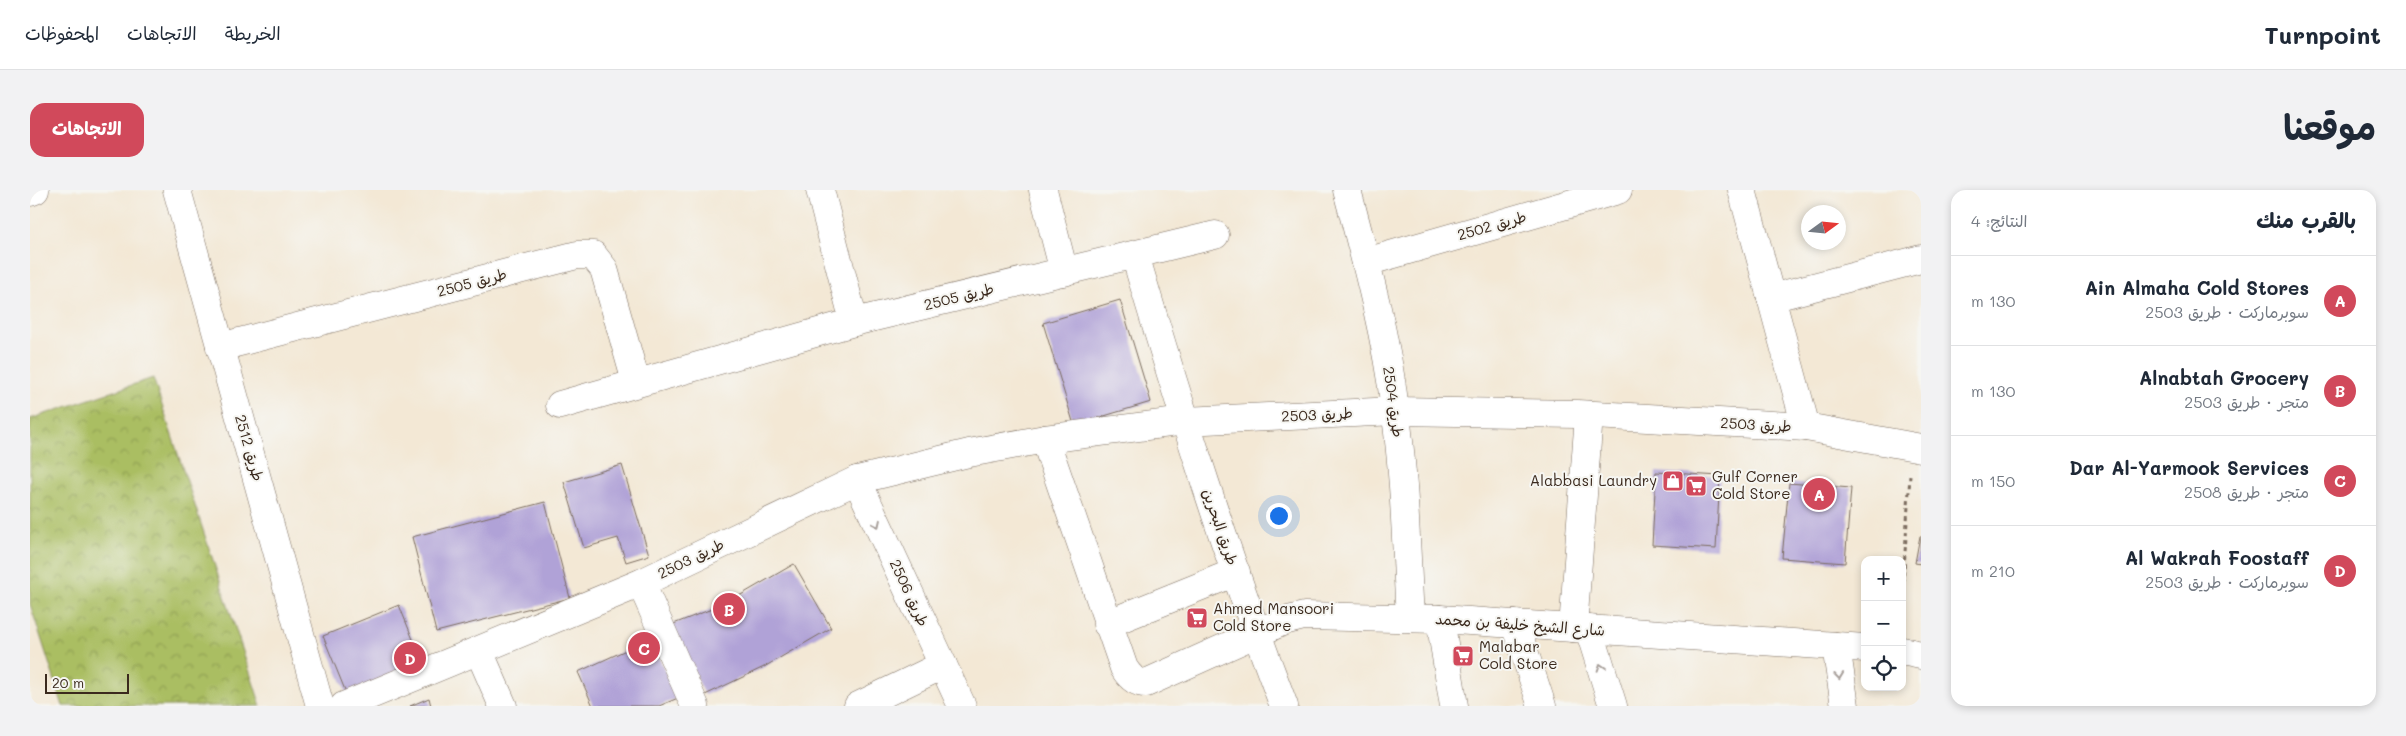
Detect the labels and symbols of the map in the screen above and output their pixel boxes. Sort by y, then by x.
north arrow [1801,205,1846,250]
street label: طريق 2502 [1455,206,1529,244]
street label: طريق 2505 [435,263,509,301]
street label: طريق 2505 [922,278,996,314]
street label: طريق 2504 [1379,365,1409,439]
street label: طريق 2503 [1281,402,1353,426]
street label: طريق 2512 [231,412,269,483]
street label: طريق 2503 [1720,412,1792,436]
place label: Gulf Corner Cold Store [1712,466,1798,503]
shop icon: Alabbasi Laundry [1661,469,1685,493]
place label: Alabbasi Laundry [1530,470,1657,490]
supermarket icon: Gulf Corner Cold Store [1684,474,1708,498]
pin: A [1803,475,1835,513]
street label: طريق البحرين [1199,486,1243,568]
your location [1266,503,1292,529]
one-way arrow [871,519,881,528]
street label: طريق 2503 [654,533,727,583]
street label: طريق 2506 [886,556,934,629]
pin: B [713,590,745,628]
place label: Ahmed Mansoori Cold Store [1213,598,1334,635]
supermarket icon: Ahmed Mansoori Cold Store [1185,606,1209,630]
street label: شارع الشيخ خليفة بن محمد [1434,608,1606,641]
pin: C [628,629,660,667]
place label: Malabar Cold Store [1479,636,1557,673]
pin: D [394,639,426,677]
supermarket icon: Malabar Cold Store [1451,644,1475,668]
one-way arrow [1596,664,1606,672]
scale bar [45,671,129,694]
one-way arrow [1833,672,1844,680]

